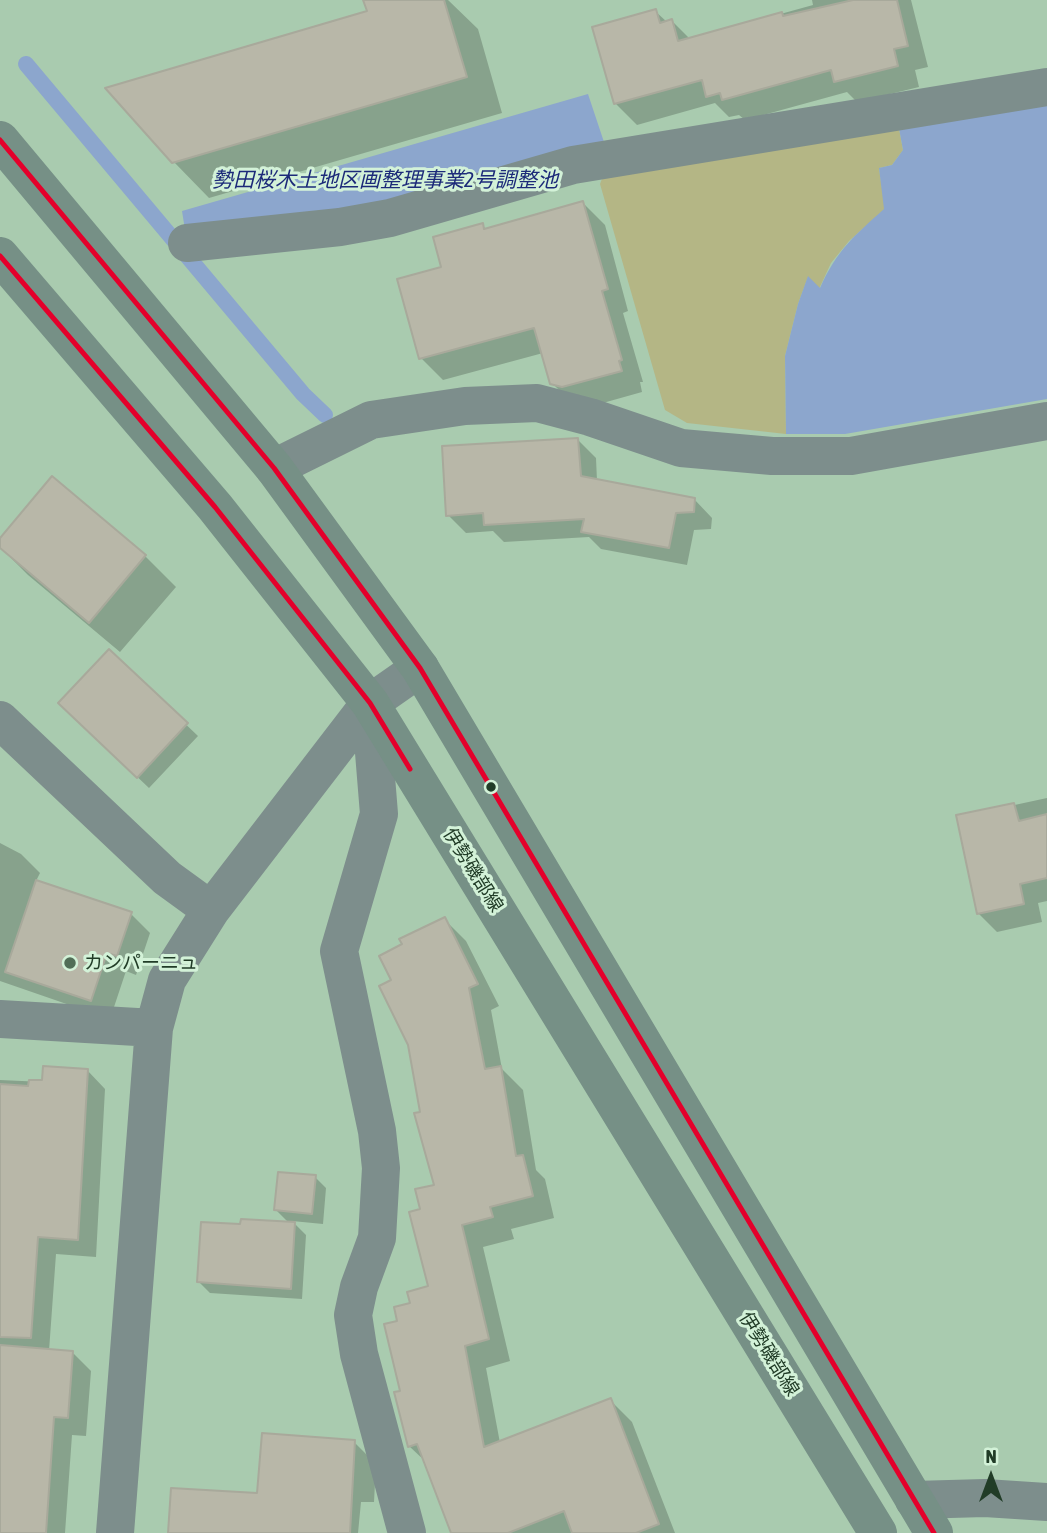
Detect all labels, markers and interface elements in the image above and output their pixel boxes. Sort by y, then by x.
water label: 勢田桜木土地区画整理事業2号調整池 [212,167,558,193]
unlabelled marker [484,780,498,794]
street label: 伊勢磯部線 [438,824,508,916]
place label: カンパーニュ [84,952,198,974]
marker: カンパーニュ [62,955,78,971]
street label: 伊勢磯部線 [734,1308,804,1400]
north arrow [956,1442,1026,1512]
text: N [985,1445,997,1467]

